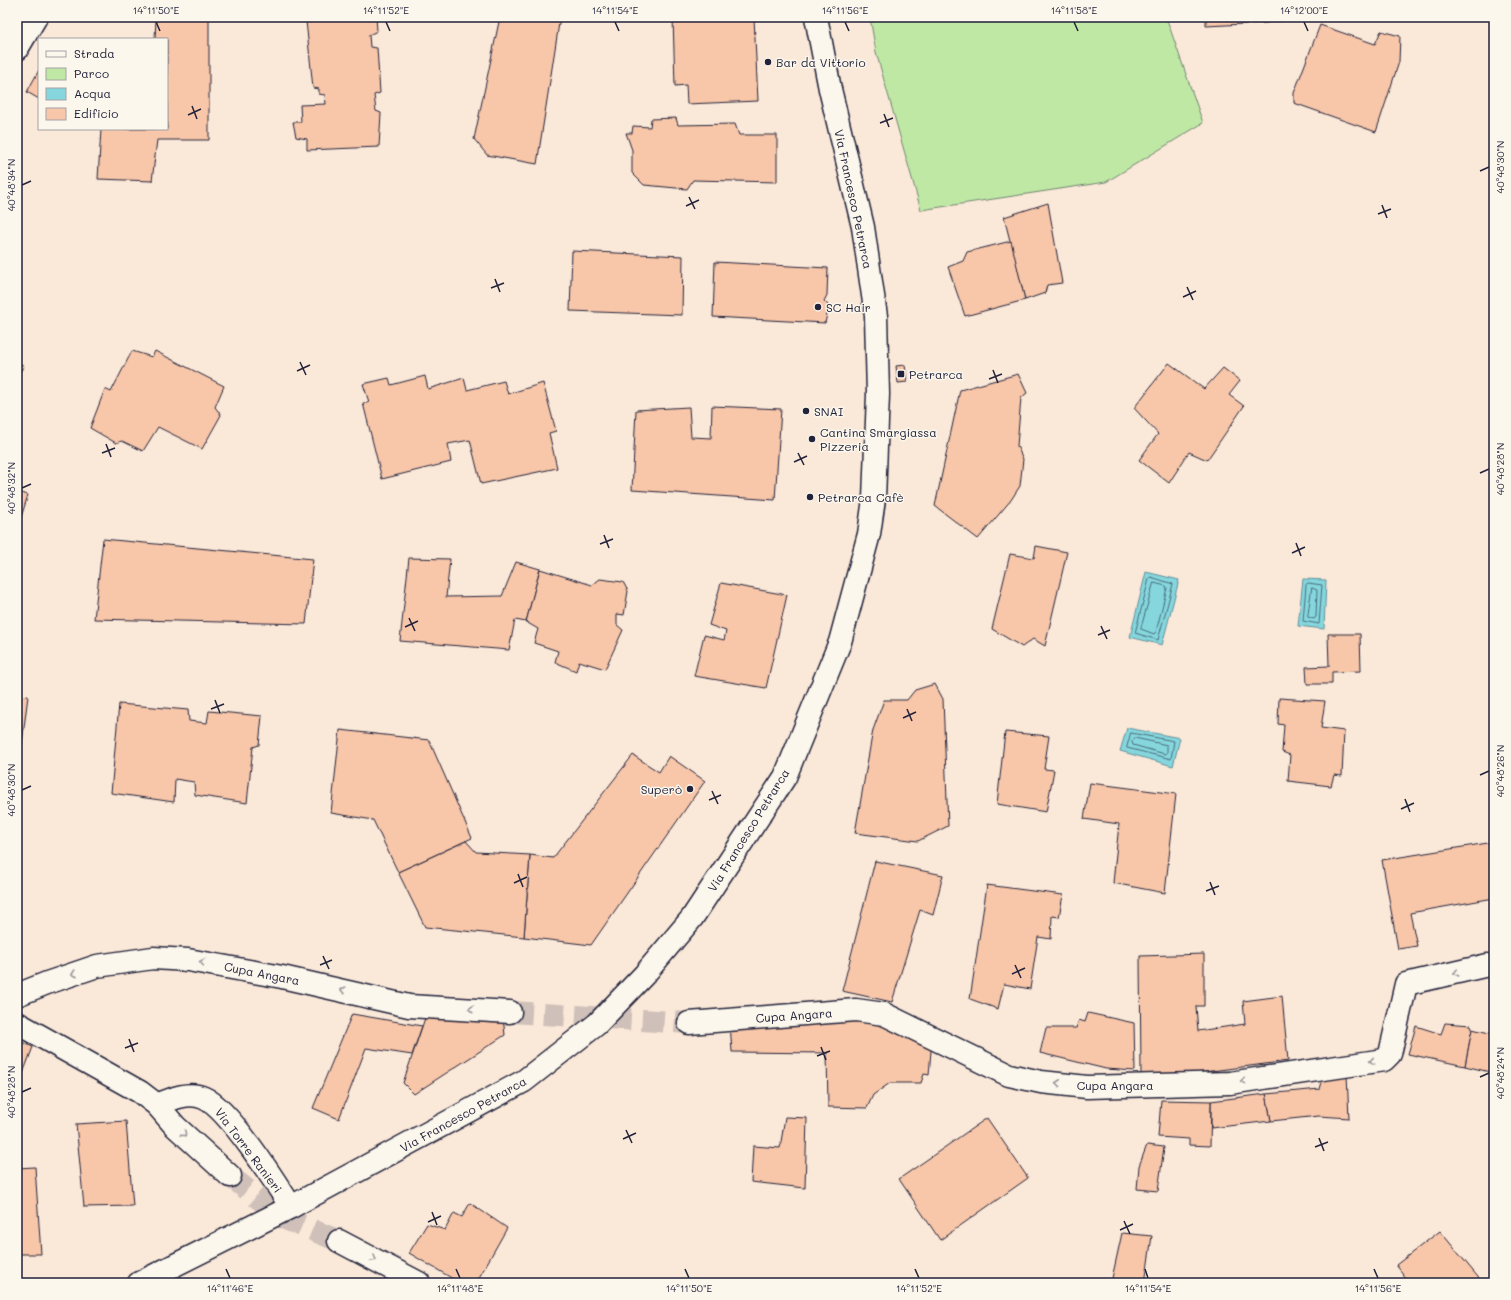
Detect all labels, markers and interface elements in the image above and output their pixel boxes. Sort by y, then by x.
text: 14°11'50"E [133,3,180,17]
text: 14°11'52"E [363,3,409,17]
text: 14°11'54"E [592,3,638,17]
text: 14°11'56"E [822,3,868,17]
text: 14°11'58"E [1051,3,1098,17]
text: 14°12'00"E [1280,3,1328,17]
legend [38,38,168,130]
text: Strada [74,45,115,61]
place label: Bar da Vittorio [776,54,866,70]
marker: Bar da Vittorio [763,57,773,67]
text: Parco [74,65,109,81]
text: Acqua [74,85,111,101]
text: Edificio [74,105,118,121]
street label: Via Francesco Petrarca [831,128,877,270]
text: 40°48'30"N [1493,141,1507,193]
text: 40°48'34"N [4,159,18,211]
place label: SC Hair [826,299,871,315]
marker: SC Hair [813,302,823,312]
place label: Petrarca [909,366,963,382]
marker: Petrarca [896,369,906,379]
place label: SNAI [814,403,843,419]
marker: SNAI [801,406,811,416]
place label: Cantina Smargiassa Pizzeria [820,424,937,454]
marker: Cantina Smargiassa Pizzeria [807,434,817,444]
text: 40°48'28"N [1493,443,1507,495]
text: 40°48'32"N [4,462,18,514]
place label: Petrarca Cafè [818,489,904,505]
marker: Petrarca Cafè [805,492,815,502]
text: 40°48'26"N [1493,745,1507,797]
text: 40°48'30"N [4,764,18,816]
street label: Via Francesco Petrarca [704,766,792,894]
place label: Superò [641,781,682,797]
marker: Superò [685,784,695,794]
one-way arrow [198,958,205,967]
street label: Cupa Angara [223,958,301,988]
one-way arrow [1453,968,1459,976]
one-way arrow [70,969,77,977]
one-way arrow [339,987,346,995]
street label: Cupa Angara [755,1004,833,1026]
one-way arrow [468,1005,474,1014]
text: 40°48'24"N [1493,1047,1507,1099]
one-way arrow [1369,1056,1375,1065]
text: 40°48'28"N [4,1066,18,1118]
street label: Via Francesco Petrarca [397,1073,529,1155]
one-way arrow [1240,1076,1246,1085]
street label: Cupa Angara [1077,1077,1153,1093]
one-way arrow [1055,1079,1061,1088]
street label: Via Torre Ranieri [212,1104,286,1196]
one-way arrow [179,1130,186,1137]
one-way arrow [369,1254,377,1262]
text: 14°11'46"E [207,1281,254,1295]
text: 14°11'48"E [437,1281,484,1295]
text: 14°11'50"E [666,1281,713,1295]
text: 14°11'52"E [896,1281,942,1295]
text: 14°11'54"E [1125,1281,1171,1295]
text: 14°11'56"E [1355,1281,1401,1295]

